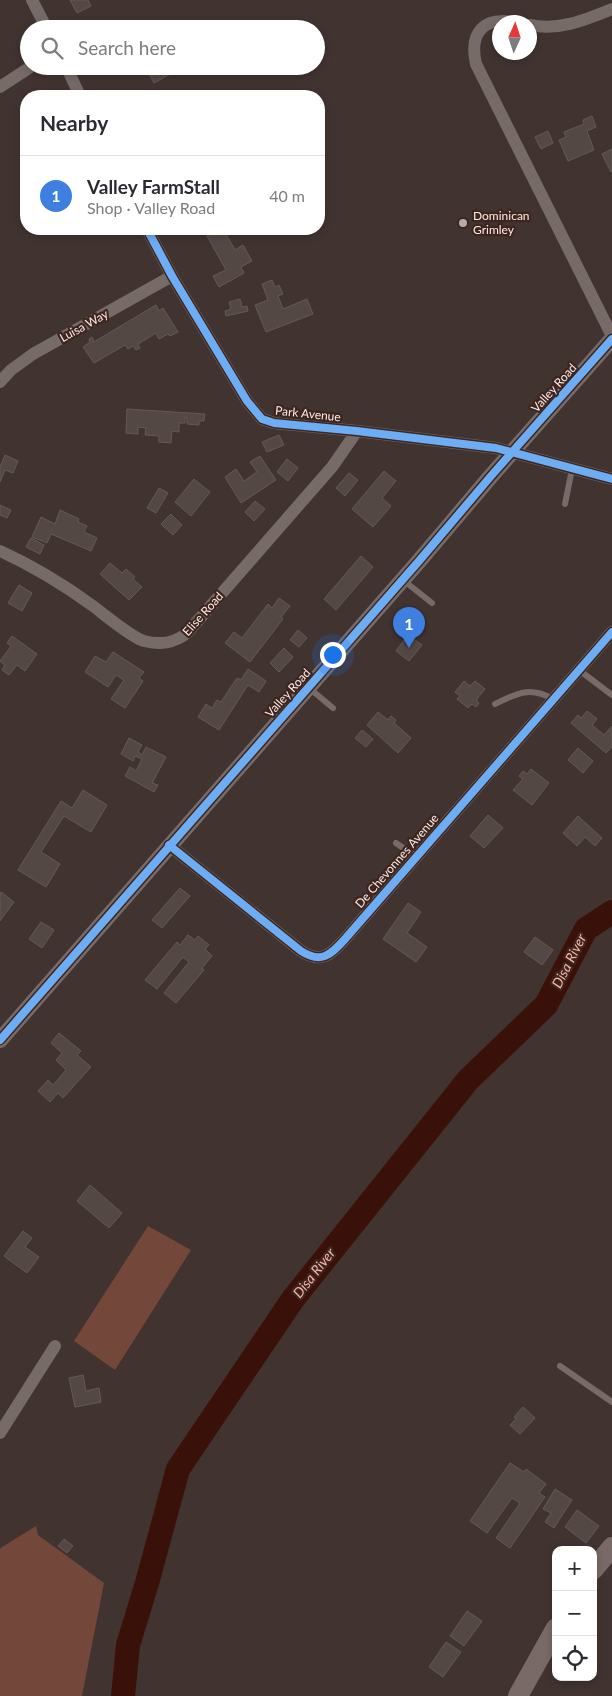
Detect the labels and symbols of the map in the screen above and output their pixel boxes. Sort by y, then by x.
north arrow [492,15,537,60]
place label: Dominican Grimley [473,208,530,237]
marker: Dominican Grimley [457,217,469,229]
street label: Luisa Way [57,306,111,345]
street label: Valley Road [528,360,579,415]
street label: Park Avenue [275,403,342,424]
street label: Elise Road [179,589,226,639]
pin: 1 [393,607,425,648]
your location [320,642,346,668]
street label: Valley Road [262,665,313,720]
street label: De Chevonnes Avenue [352,811,441,911]
water label: Disa River [548,931,589,991]
water label: Disa River [289,1244,338,1301]

